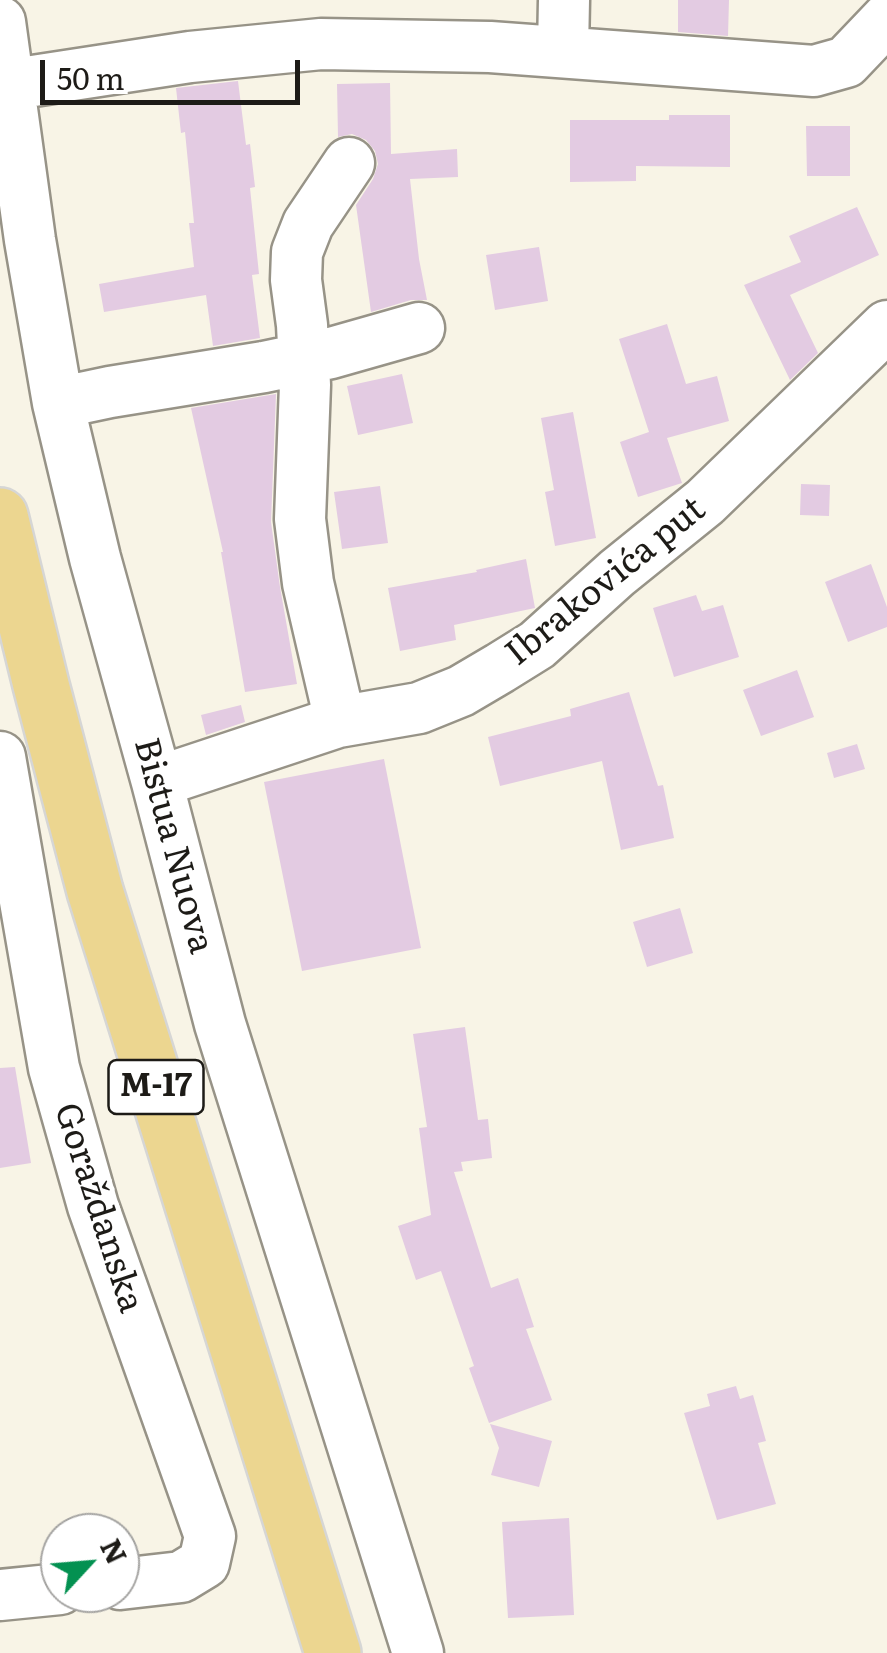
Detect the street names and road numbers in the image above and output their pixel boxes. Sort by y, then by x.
street label: Ibrakovića put [498,489,714,675]
street label: Bistua Nuova [124,734,222,958]
road number: M-17 [108,1060,204,1114]
street label: Goraždanska [44,1098,152,1318]

